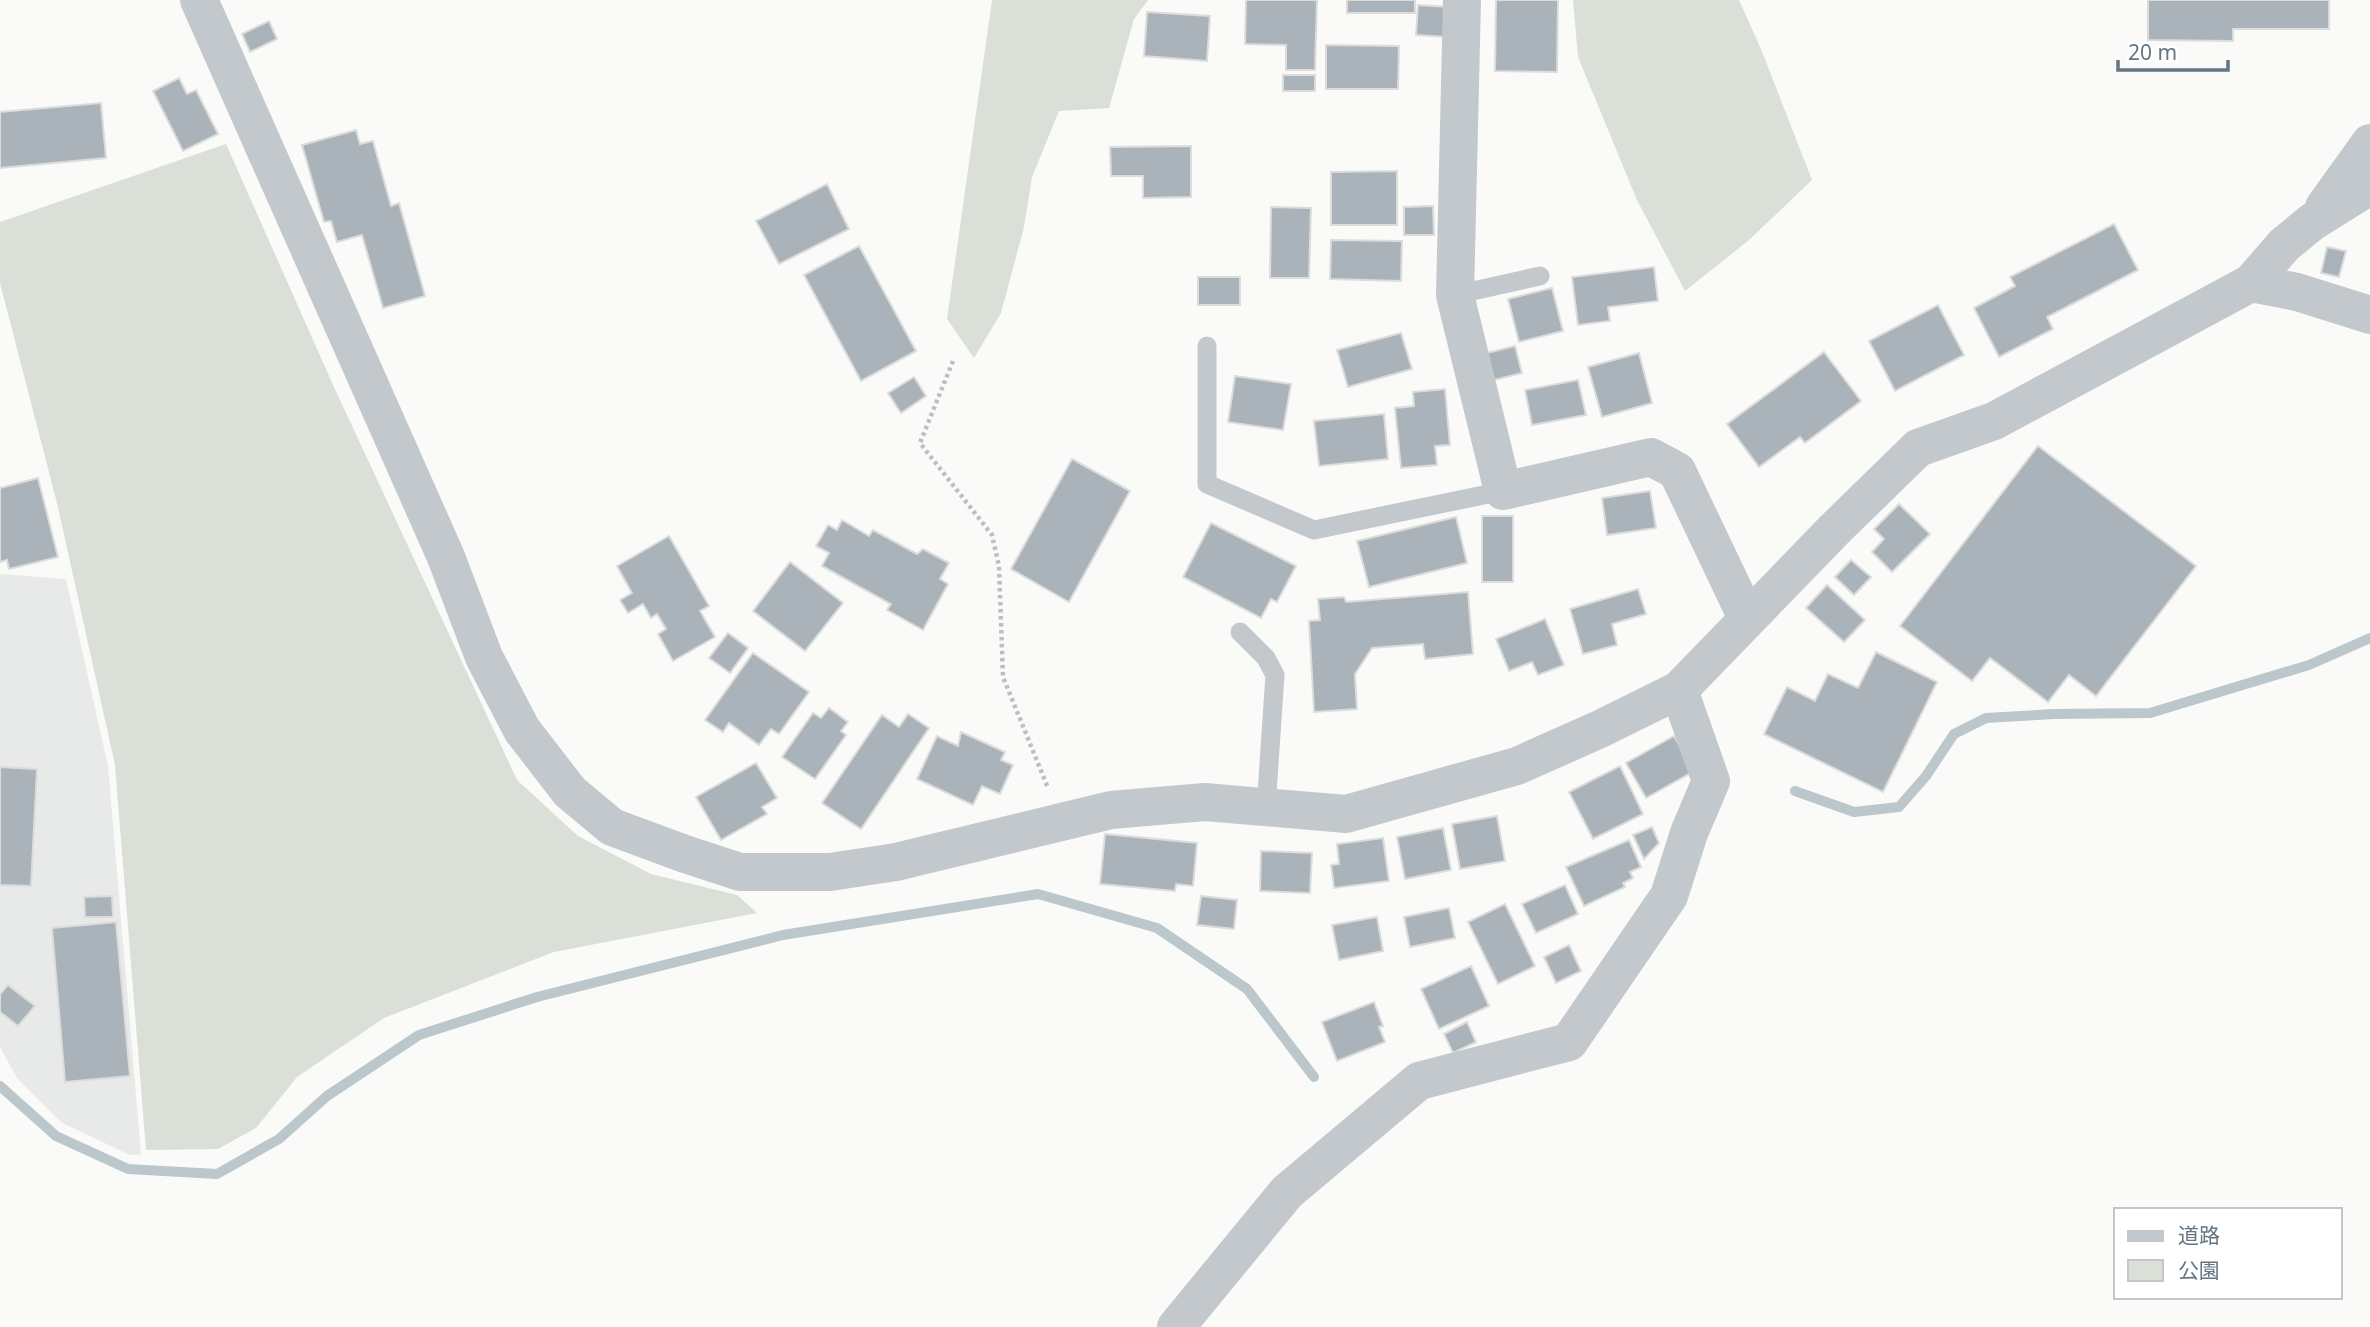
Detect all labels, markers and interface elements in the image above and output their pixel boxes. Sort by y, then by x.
scale bar [2118,28,2228,72]
text: 20 m [2128,38,2177,66]
legend [2114,1208,2342,1299]
text: 道路 [2178,1221,2220,1249]
text: 公園 [2178,1256,2220,1284]

